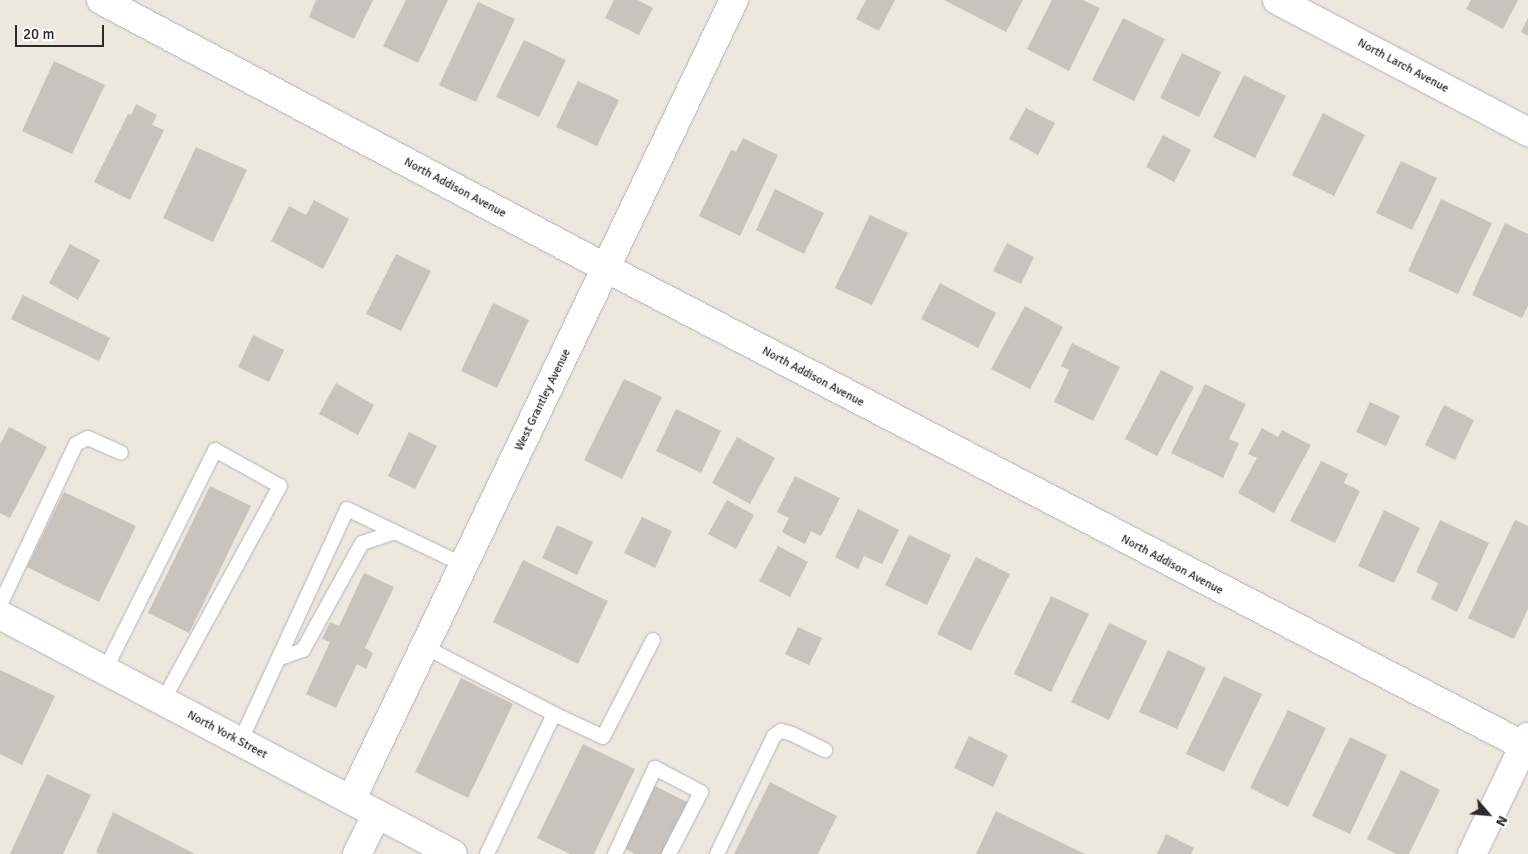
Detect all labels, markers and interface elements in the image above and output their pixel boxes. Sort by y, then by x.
scale bar [18,15,106,47]
text: 20 m [23,25,54,43]
street label: North Larch Avenue [1355,36,1451,96]
street label: North Addison Avenue [401,155,509,221]
street label: North Addison Avenue [759,344,867,410]
street label: West Grantley Avenue [512,347,574,453]
street label: North Addison Avenue [1118,532,1226,598]
street label: North York Street [185,708,269,762]
north arrow [1463,789,1513,839]
text: N [1492,813,1512,829]

